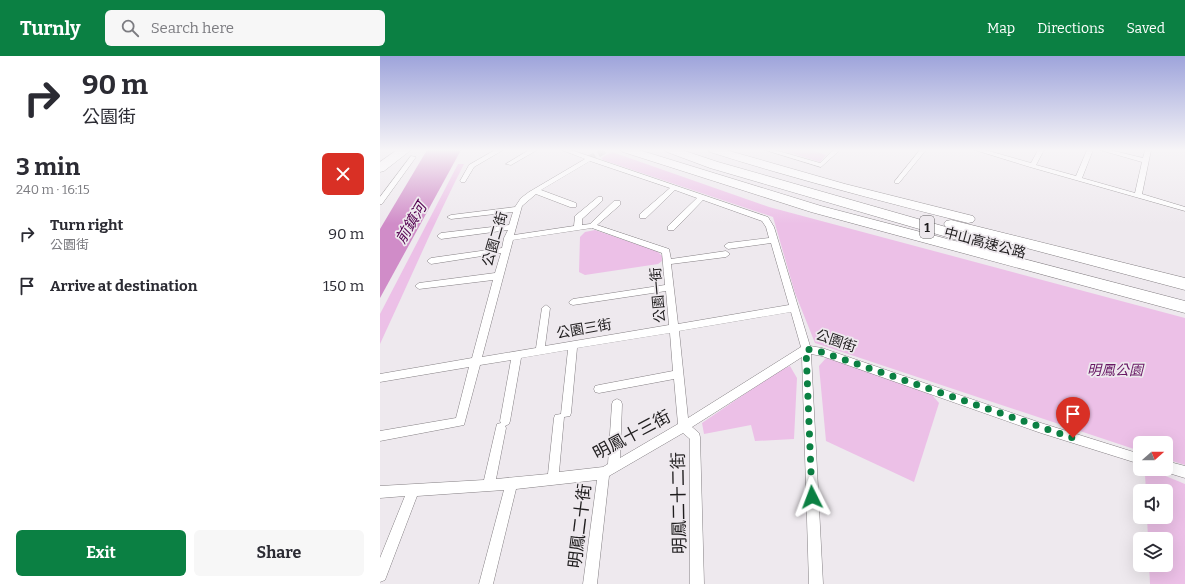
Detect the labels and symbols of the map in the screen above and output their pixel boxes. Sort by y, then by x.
water label: 前鎮河 [392,197,432,247]
street label: 公園二街 [479,210,511,268]
road number: 1 [920,216,934,238]
street label: 中山高速公路 [942,224,1028,262]
street label: 公園一街 [647,266,669,324]
street label: 公園三街 [555,316,613,342]
street label: 公園街 [813,326,859,356]
park label: 明鳳公園 [1087,362,1145,379]
pin [1056,397,1090,438]
street label: 明鳳十三街 [590,406,674,464]
north arrow [1133,436,1173,476]
street label: 明鳳二十二街 [668,452,690,554]
position arrow [791,476,833,518]
street label: 明鳳二十街 [564,483,596,569]

